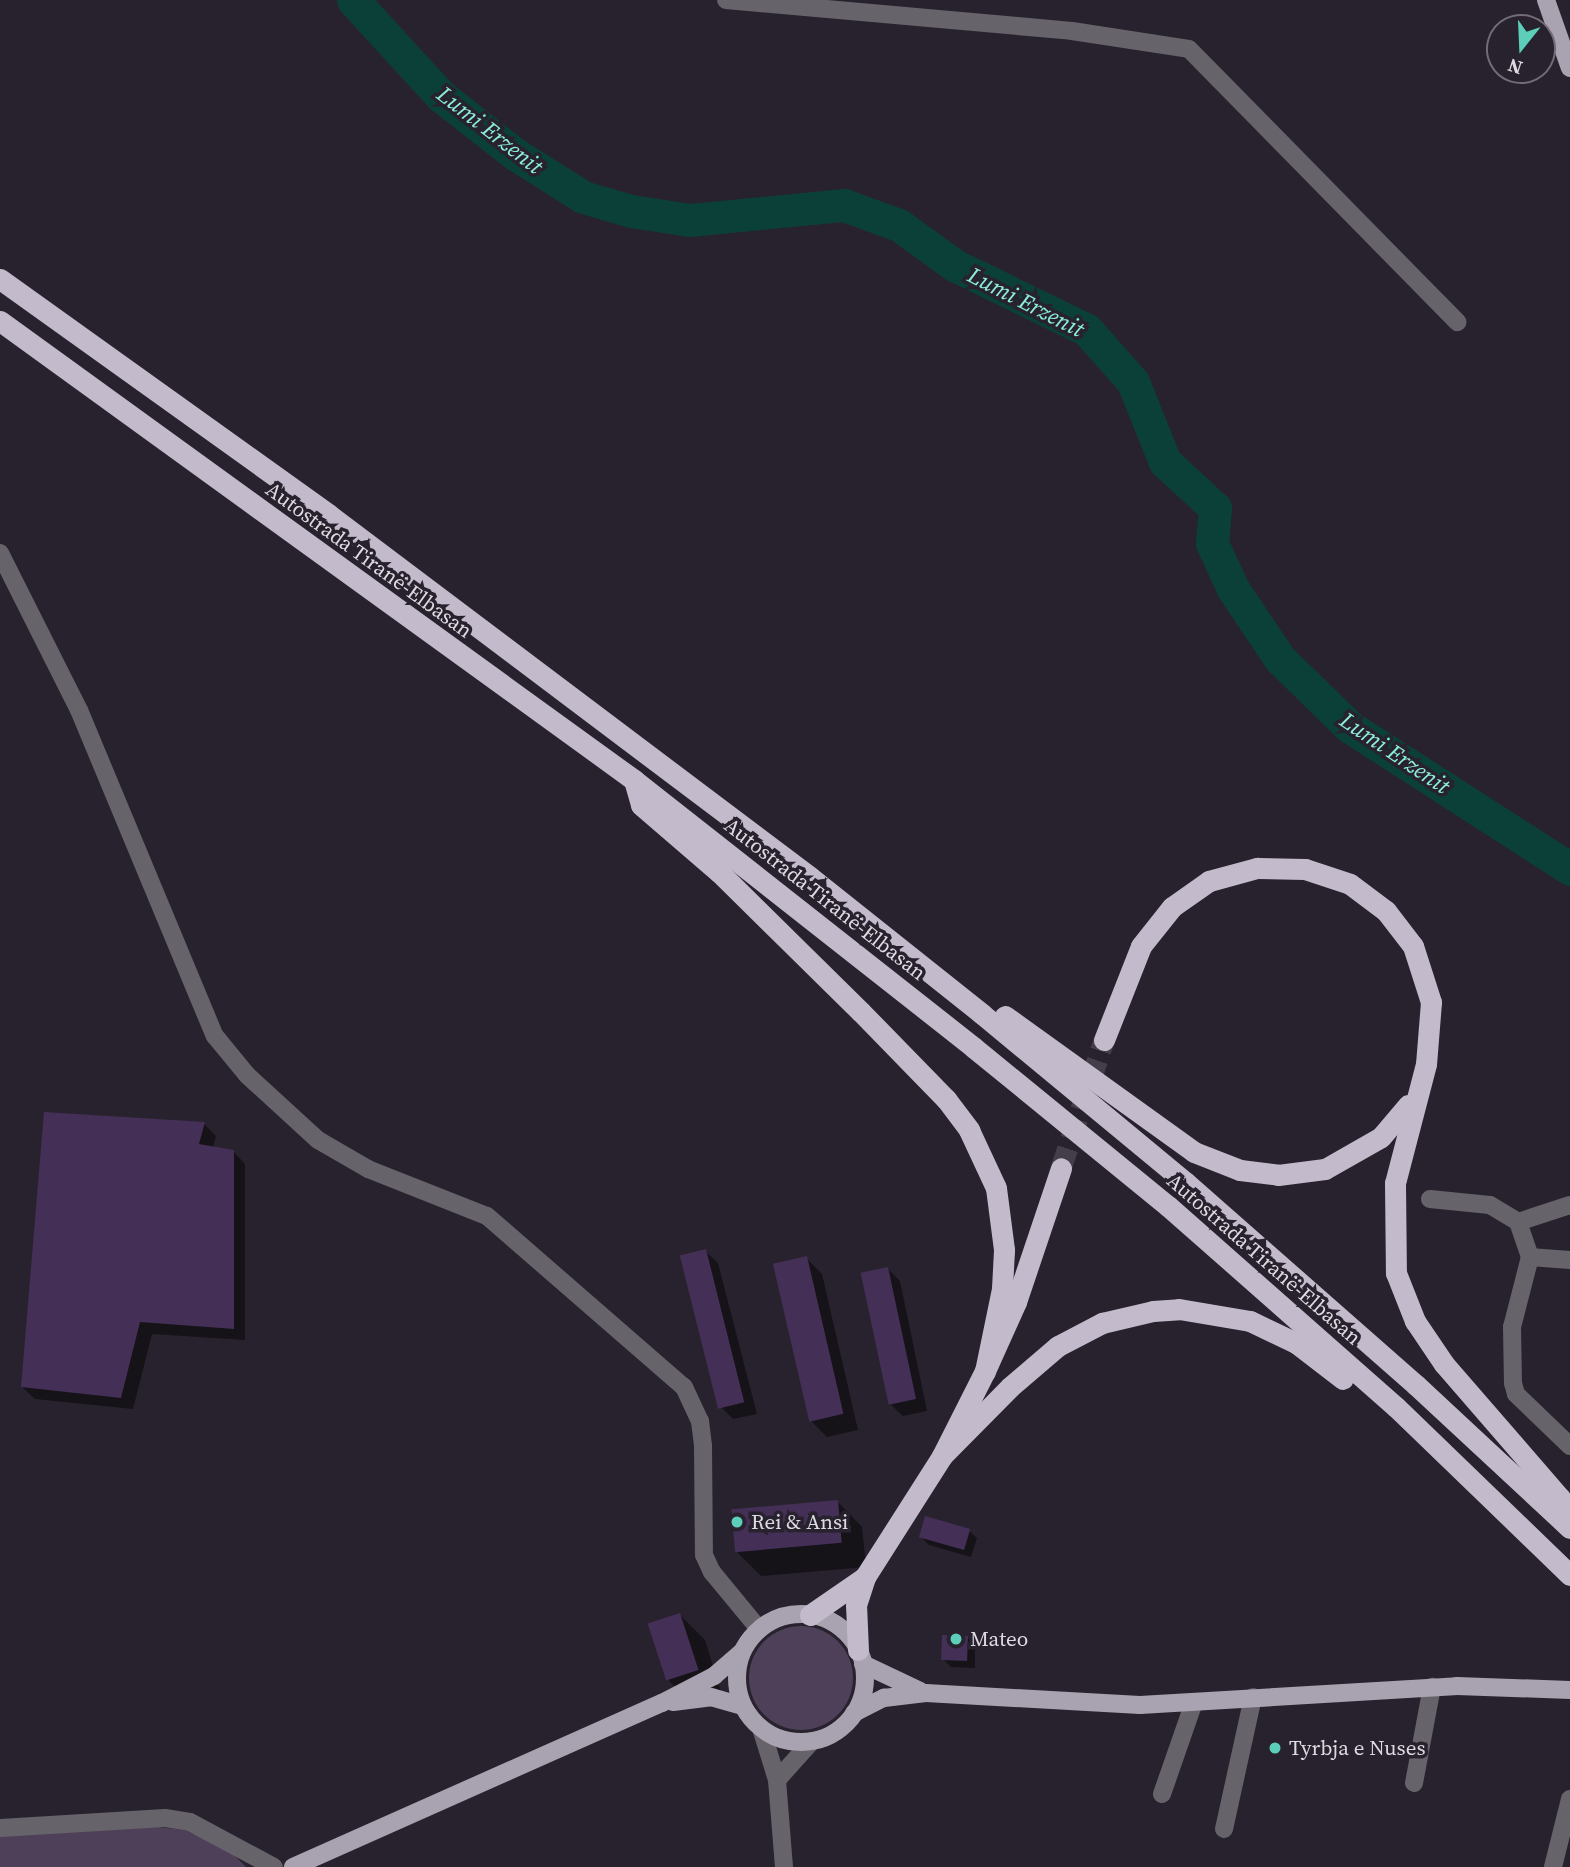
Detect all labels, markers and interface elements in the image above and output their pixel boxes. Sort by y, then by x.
north arrow [1486,14,1556,84]
text: N [1505,53,1526,82]
water label: Lumi Erzenit [432,80,548,180]
water label: Lumi Erzenit [963,261,1089,343]
street label: Autostrada Tiranë-Elbasan [261,477,477,643]
water label: Lumi Erzenit [1335,706,1455,800]
street label: Autostrada Tiranë-Elbasan [719,812,931,986]
street label: Autostrada Tiranë-Elbasan [1162,1168,1366,1350]
place label: Rei & Ansi [751,1509,848,1535]
marker: Rei & Ansi [729,1514,745,1530]
place label: Mateo [970,1626,1028,1652]
marker: Mateo [948,1631,964,1647]
place label: Tyrbja e Nuses [1289,1735,1426,1761]
marker: Tyrbja e Nuses [1267,1740,1283,1756]

